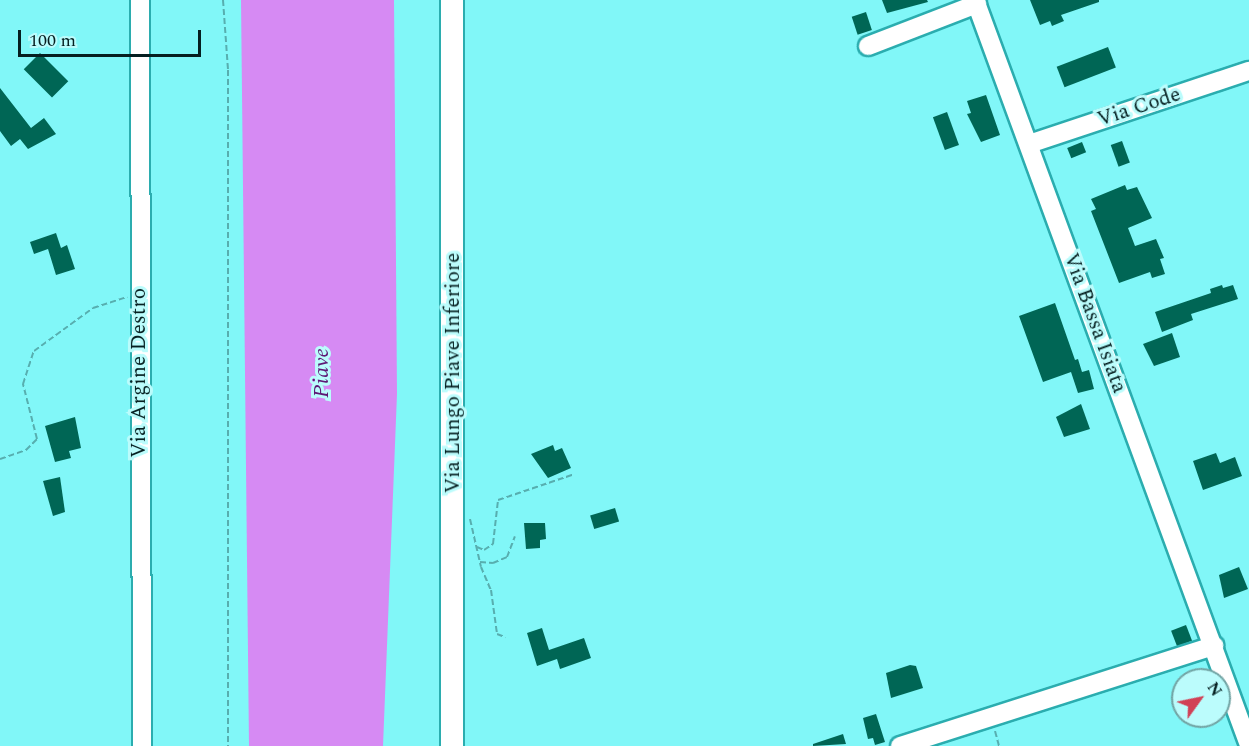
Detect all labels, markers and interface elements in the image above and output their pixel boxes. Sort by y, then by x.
scale bar [21,18,204,56]
text: 100 m [29,27,76,54]
street label: Via Code [1094,82,1184,132]
street label: Via Bassa Isiata [1058,250,1132,396]
street label: Via Lungo Piave Inferiore [440,253,466,493]
street label: Via Argine Destro [126,288,152,458]
water label: Piave [309,348,335,398]
north arrow [1171,668,1231,728]
text: N [1201,677,1228,701]

